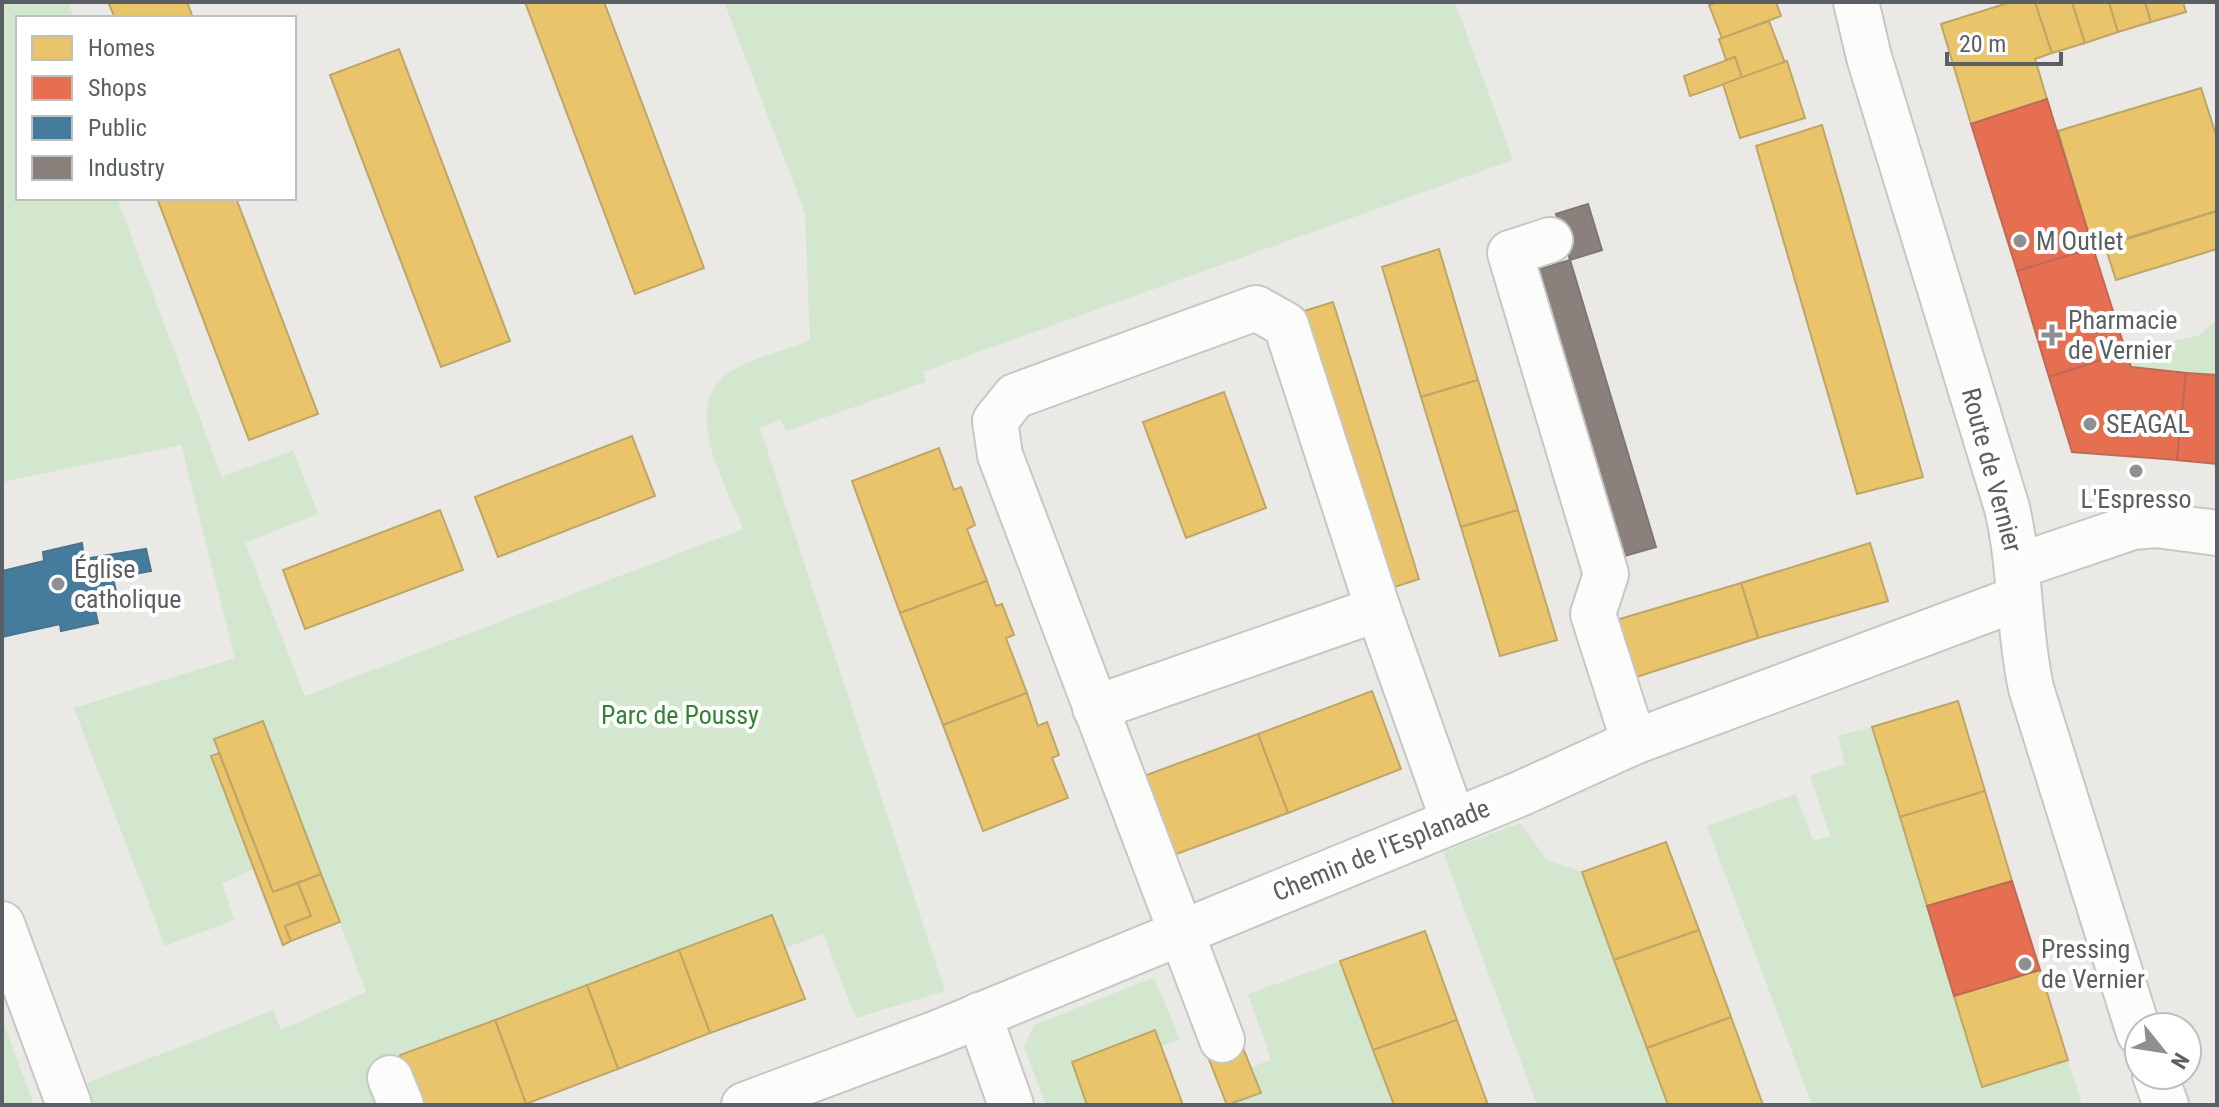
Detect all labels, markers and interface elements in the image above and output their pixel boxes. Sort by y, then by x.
legend [16,16,296,200]
scale bar [1947,16,2061,66]
text: 20 m [1959,30,2006,58]
text: Homes [88,34,155,62]
text: Shops [88,74,147,102]
text: Public [88,114,147,142]
text: Industry [88,154,165,182]
place label: M Outlet [2036,226,2123,256]
marker: M Outlet [2011,232,2029,250]
place label: Pharmacie de Vernier [2068,305,2178,365]
marker: Pharmacie de Vernier [2043,326,2061,344]
street label: Route de Vernier [1956,384,2028,556]
place label: SEAGAL [2106,409,2190,439]
marker: SEAGAL [2081,415,2099,433]
marker: L'Espresso [2127,462,2145,480]
place label: L'Espresso [2080,484,2192,514]
place label: Église catholique [74,554,181,614]
marker: Église catholique [49,575,67,593]
park label: Parc de Poussy [601,700,759,730]
street label: Chemin de l'Esplanade [1268,793,1494,907]
place label: Pressing de Vernier [2041,934,2145,994]
marker: Pressing de Vernier [2016,955,2034,973]
north arrow [2123,1011,2203,1091]
text: N [2166,1049,2194,1073]

